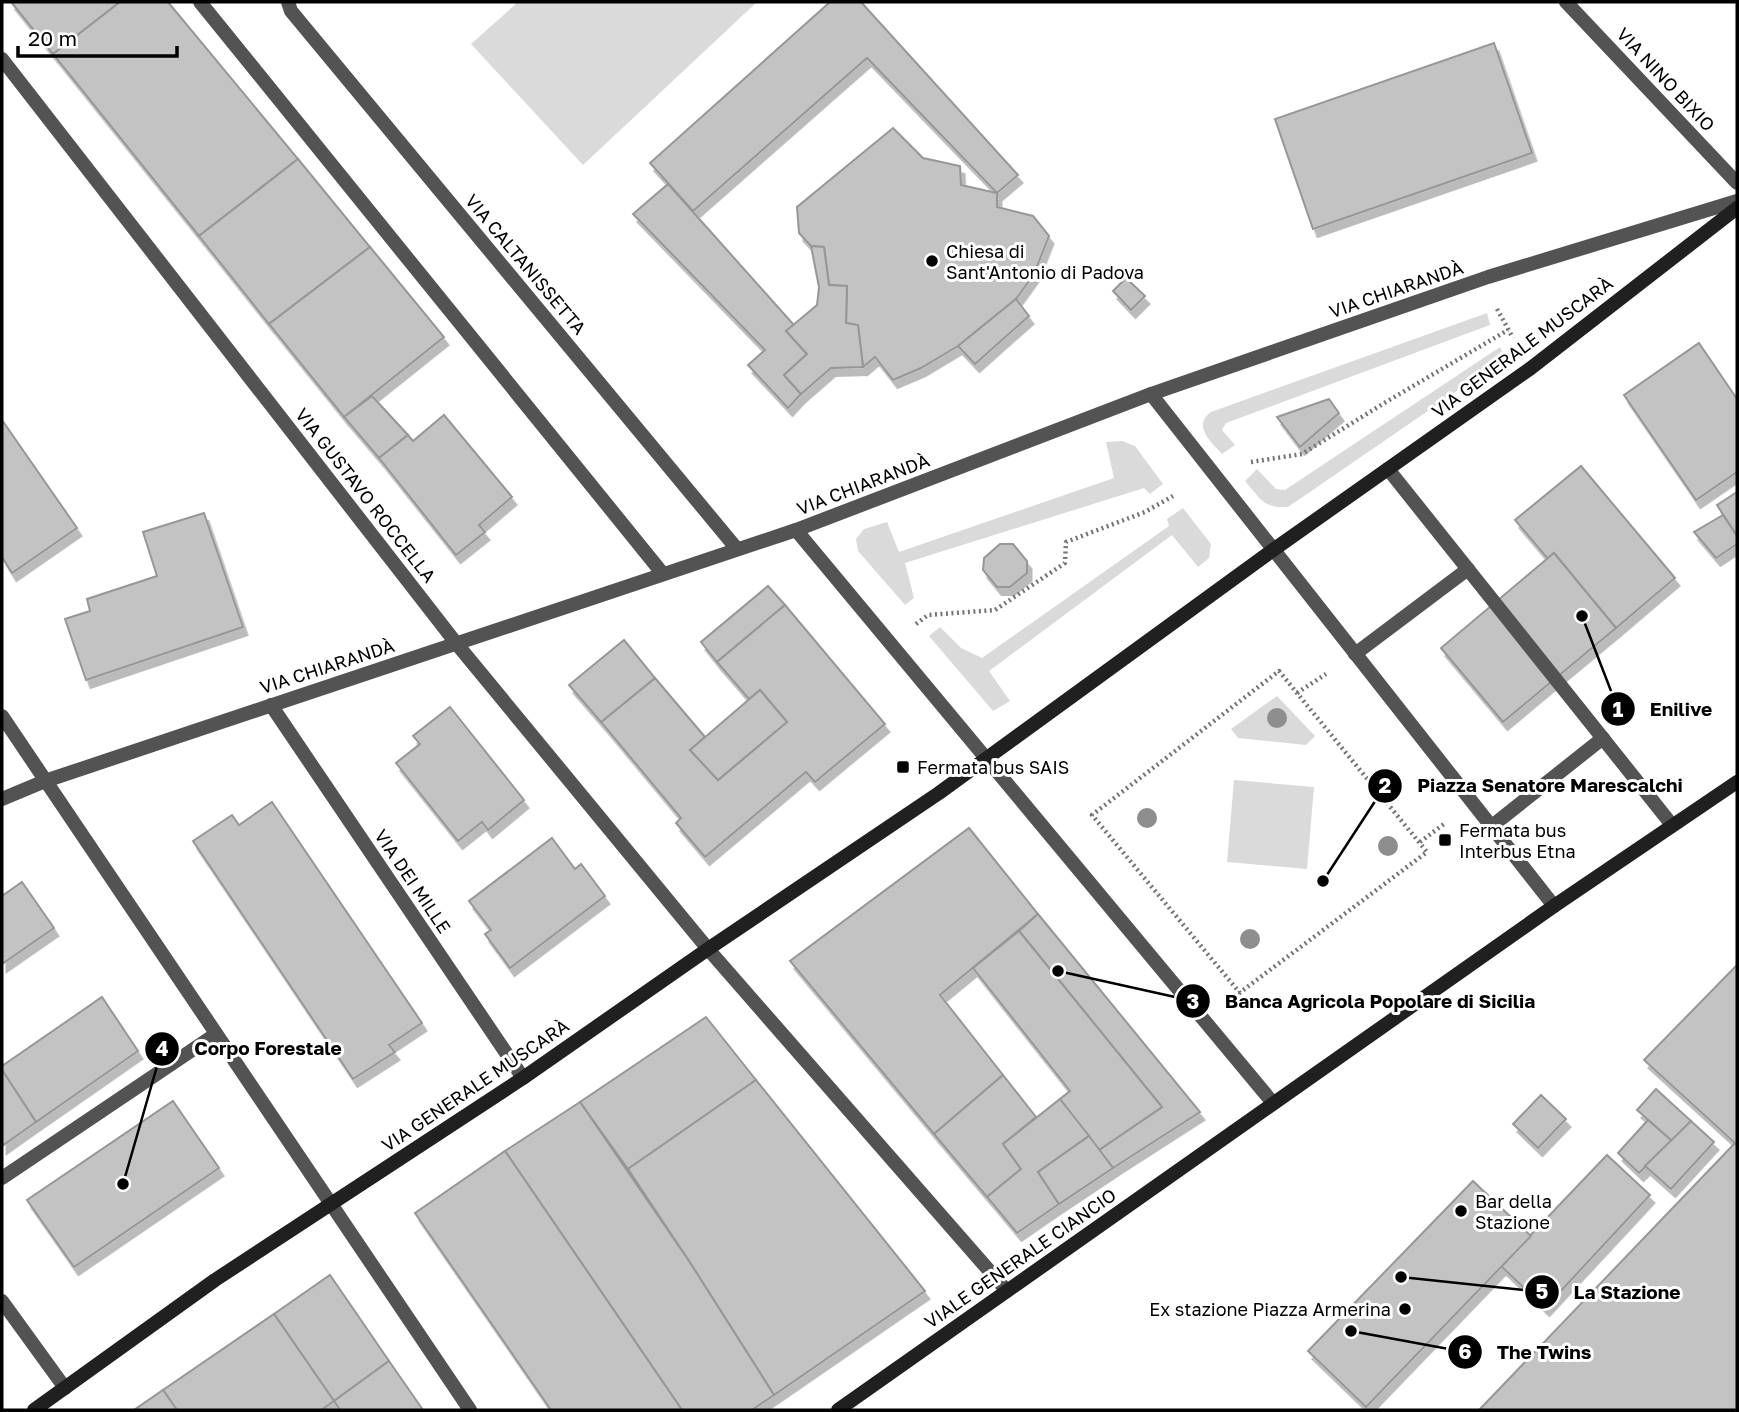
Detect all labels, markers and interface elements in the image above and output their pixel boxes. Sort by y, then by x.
scale bar [18,14,177,58]
street label: VIA NINO BIXIO [1612,23,1720,135]
text: 20 m [28,25,77,51]
street label: VIA CALTANISSETTA [461,190,591,338]
place label: Chiesa di Sant'Antonio di Padova [946,240,1144,283]
marker: Chiesa di Sant'Antonio di Padova [924,253,940,269]
street label: VIA CHIARANDÀ [1326,256,1466,322]
street label: VIA GENERALE MUSCARÀ [1427,272,1617,422]
street label: VIA GUSTAVO ROCCELLA [291,403,441,587]
street label: VIA CHIARANDÀ [794,449,932,519]
street label: VIA CHIARANDÀ [257,634,397,698]
callout: Enilive [1601,689,1726,729]
text: 1 [1613,696,1624,722]
text: Enilive [1650,697,1712,720]
place label: Fermata bus SAIS [917,756,1069,778]
marker: Fermata bus SAIS [895,759,911,775]
callout: Piazza Senatore Marescalchi [1368,766,1696,806]
text: 2 [1379,772,1392,798]
text: Piazza Senatore Marescalchi [1417,773,1683,796]
place label: Fermata bus Interbus Etna [1459,819,1576,862]
street label: VIA DEI MILLE [370,825,456,937]
marker: Fermata bus Interbus Etna [1437,832,1453,848]
callout: Banca Agricola Popolare di Sicilia [1176,981,1549,1021]
text: 3 [1187,988,1199,1014]
text: Banca Agricola Popolare di Sicilia [1225,989,1535,1012]
street label: VIA GENERALE MUSCARÀ [377,1014,573,1156]
callout: Corpo Forestale [145,1029,355,1069]
text: 4 [155,1035,169,1061]
text: Corpo Forestale [194,1036,342,1059]
street label: VIALE GENERALE CIANCIO [920,1183,1120,1333]
place label: Bar della Stazione [1475,1190,1552,1233]
marker: Bar della Stazione [1453,1203,1469,1219]
callout: La Stazione [1524,1272,1694,1312]
text: 5 [1536,1278,1549,1304]
text: La Stazione [1574,1280,1680,1303]
place label: Ex stazione Piazza Armerina [1149,1298,1391,1320]
marker: Ex stazione Piazza Armerina [1397,1301,1413,1317]
callout: The Twins [1447,1332,1605,1372]
text: 6 [1458,1338,1472,1364]
text: The Twins [1497,1340,1592,1363]

